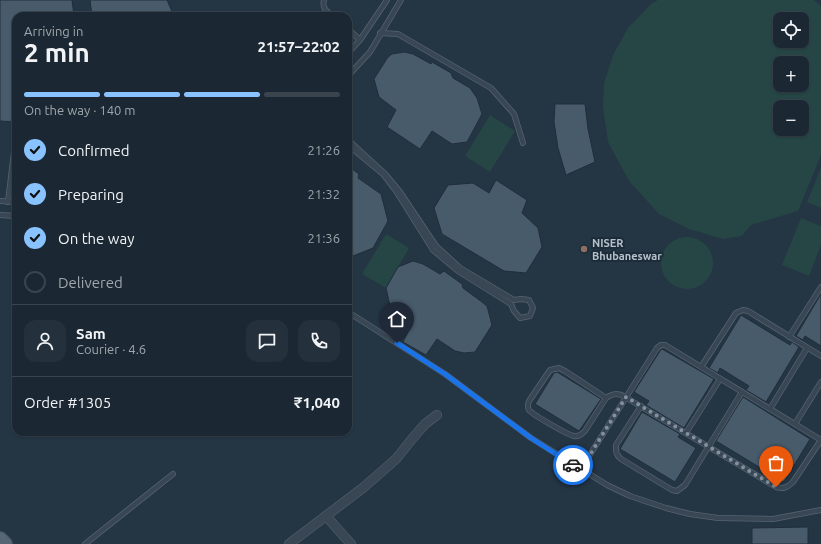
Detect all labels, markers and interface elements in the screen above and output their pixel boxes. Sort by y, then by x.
map controls [773,12,809,136]
button: locate [773,12,809,48]
text: Arriving in [24,24,83,38]
text: 2 min [24,38,90,67]
text: 21:57–22:02 [257,38,340,55]
button: + [773,56,809,92]
button: − [773,100,809,136]
text: On the way · 140 m [24,103,136,117]
icon: check [24,139,46,161]
text: Confirmed [58,142,130,159]
text: 21:26 [307,143,340,157]
icon: check [24,183,46,205]
text: Preparing [58,186,124,203]
text: 21:32 [307,187,340,201]
icon: check [24,227,46,249]
text: On the way [58,230,134,247]
text: 21:36 [307,231,340,245]
place label: NISER Bhubaneswar [592,237,662,262]
marker: NISER Bhubaneswar [579,244,589,254]
text: Delivered [58,274,123,291]
pin [380,302,414,343]
icon: home [386,308,408,330]
button: person [24,320,66,362]
button: chat [246,320,288,362]
button: phone [298,320,340,362]
text: Sam [76,325,106,342]
text: Courier · 4.6 [76,342,146,356]
text: Order #1305 [24,394,111,411]
text: ₹1,040 [294,394,340,411]
courier [553,445,593,485]
pin [759,446,793,487]
icon: bag [765,452,787,474]
icon: car [562,454,584,476]

